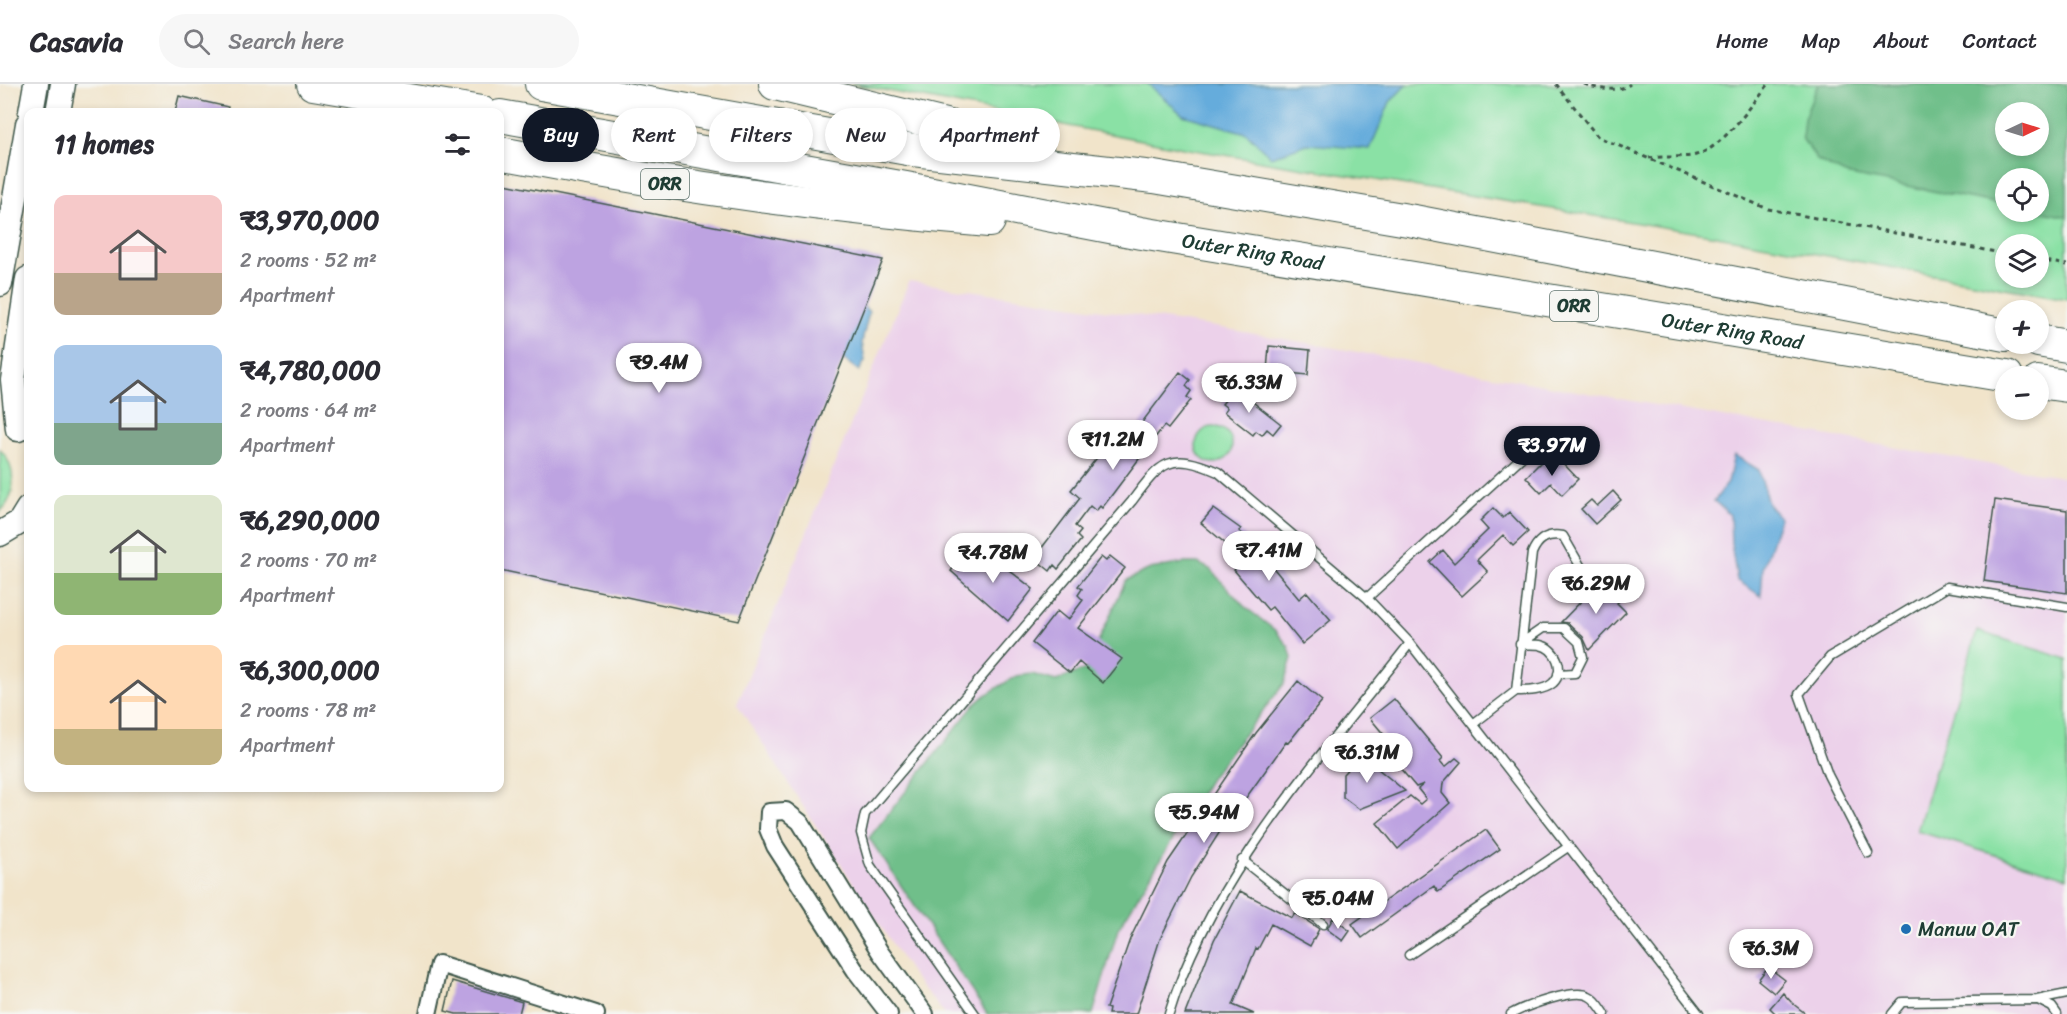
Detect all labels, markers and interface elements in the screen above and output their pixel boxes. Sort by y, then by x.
search box [159,14,579,68]
text: Casavia [30,17,123,66]
text: Search here [228,22,344,61]
text: Home [1716,22,1768,60]
text: Map [1801,22,1840,60]
text: About [1873,22,1930,60]
text: Contact [1963,22,2037,60]
icon: search [180,25,213,58]
north arrow [1995,102,2049,156]
map controls [1995,102,2049,420]
chip: Buy [522,108,599,162]
chip: Rent [611,108,697,162]
chip: Filters [709,108,813,162]
chip: New [825,108,907,162]
chip: Apartment [919,108,1060,162]
text: 11 homes [54,121,154,167]
icon: filters [441,128,474,161]
button: locate [1995,168,2049,222]
road number: ORR [641,169,689,199]
text: ₹3,970,000 [240,197,379,243]
icon: home [102,219,174,291]
street label: Outer Ring Road [1179,223,1328,281]
button: layers [1995,234,2049,288]
text: 2 rooms · 52 m² [240,243,377,278]
text: Apartment [240,278,334,313]
road number: ORR [1550,291,1598,321]
button: + [1995,300,2049,354]
street label: Outer Ring Road [1659,302,1807,360]
pin: ₹9.4M [617,343,701,394]
text: ₹9.4M [630,345,688,380]
text: ₹4,780,000 [240,347,381,393]
pin: ₹6.33M [1200,363,1298,414]
text: ₹6.33M [1216,365,1282,400]
button: − [1995,366,2049,420]
icon: home [102,369,174,441]
text: 2 rooms · 64 m² [240,393,377,428]
pin: ₹11.2M [1064,420,1162,471]
text: ₹11.2M [1082,422,1144,457]
pin: ₹3.97M [1503,426,1601,477]
text: Apartment [240,428,334,463]
text: ₹3.97M [1518,428,1586,463]
text: ₹6,290,000 [240,497,380,543]
icon: home [102,519,174,591]
pin: ₹7.41M [1220,531,1318,582]
pin: ₹4.78M [944,533,1042,584]
text: ₹7.41M [1236,533,1302,568]
text: ₹4.78M [958,535,1028,570]
text: 2 rooms · 70 m² [240,543,377,578]
pin: ₹6.29M [1547,564,1645,615]
text: ₹6.29M [1562,566,1630,601]
text: Apartment [240,578,334,613]
text: ₹6,300,000 [240,647,380,693]
icon: home [102,669,174,741]
text: 2 rooms · 78 m² [240,693,376,728]
text: Apartment [240,728,334,763]
pin: ₹6.31M [1318,733,1416,784]
text: ₹6.31M [1335,735,1399,770]
pin: ₹5.94M [1155,793,1253,844]
text: ₹5.94M [1169,795,1239,830]
pin: ₹5.04M [1289,879,1387,930]
text: ₹5.04M [1303,881,1373,916]
place label: Manuu OAT [1918,912,2021,947]
marker: Manuu OAT [1899,922,1913,936]
pin: ₹6.3M [1729,929,1813,980]
text: ₹6.3M [1743,931,1799,966]

